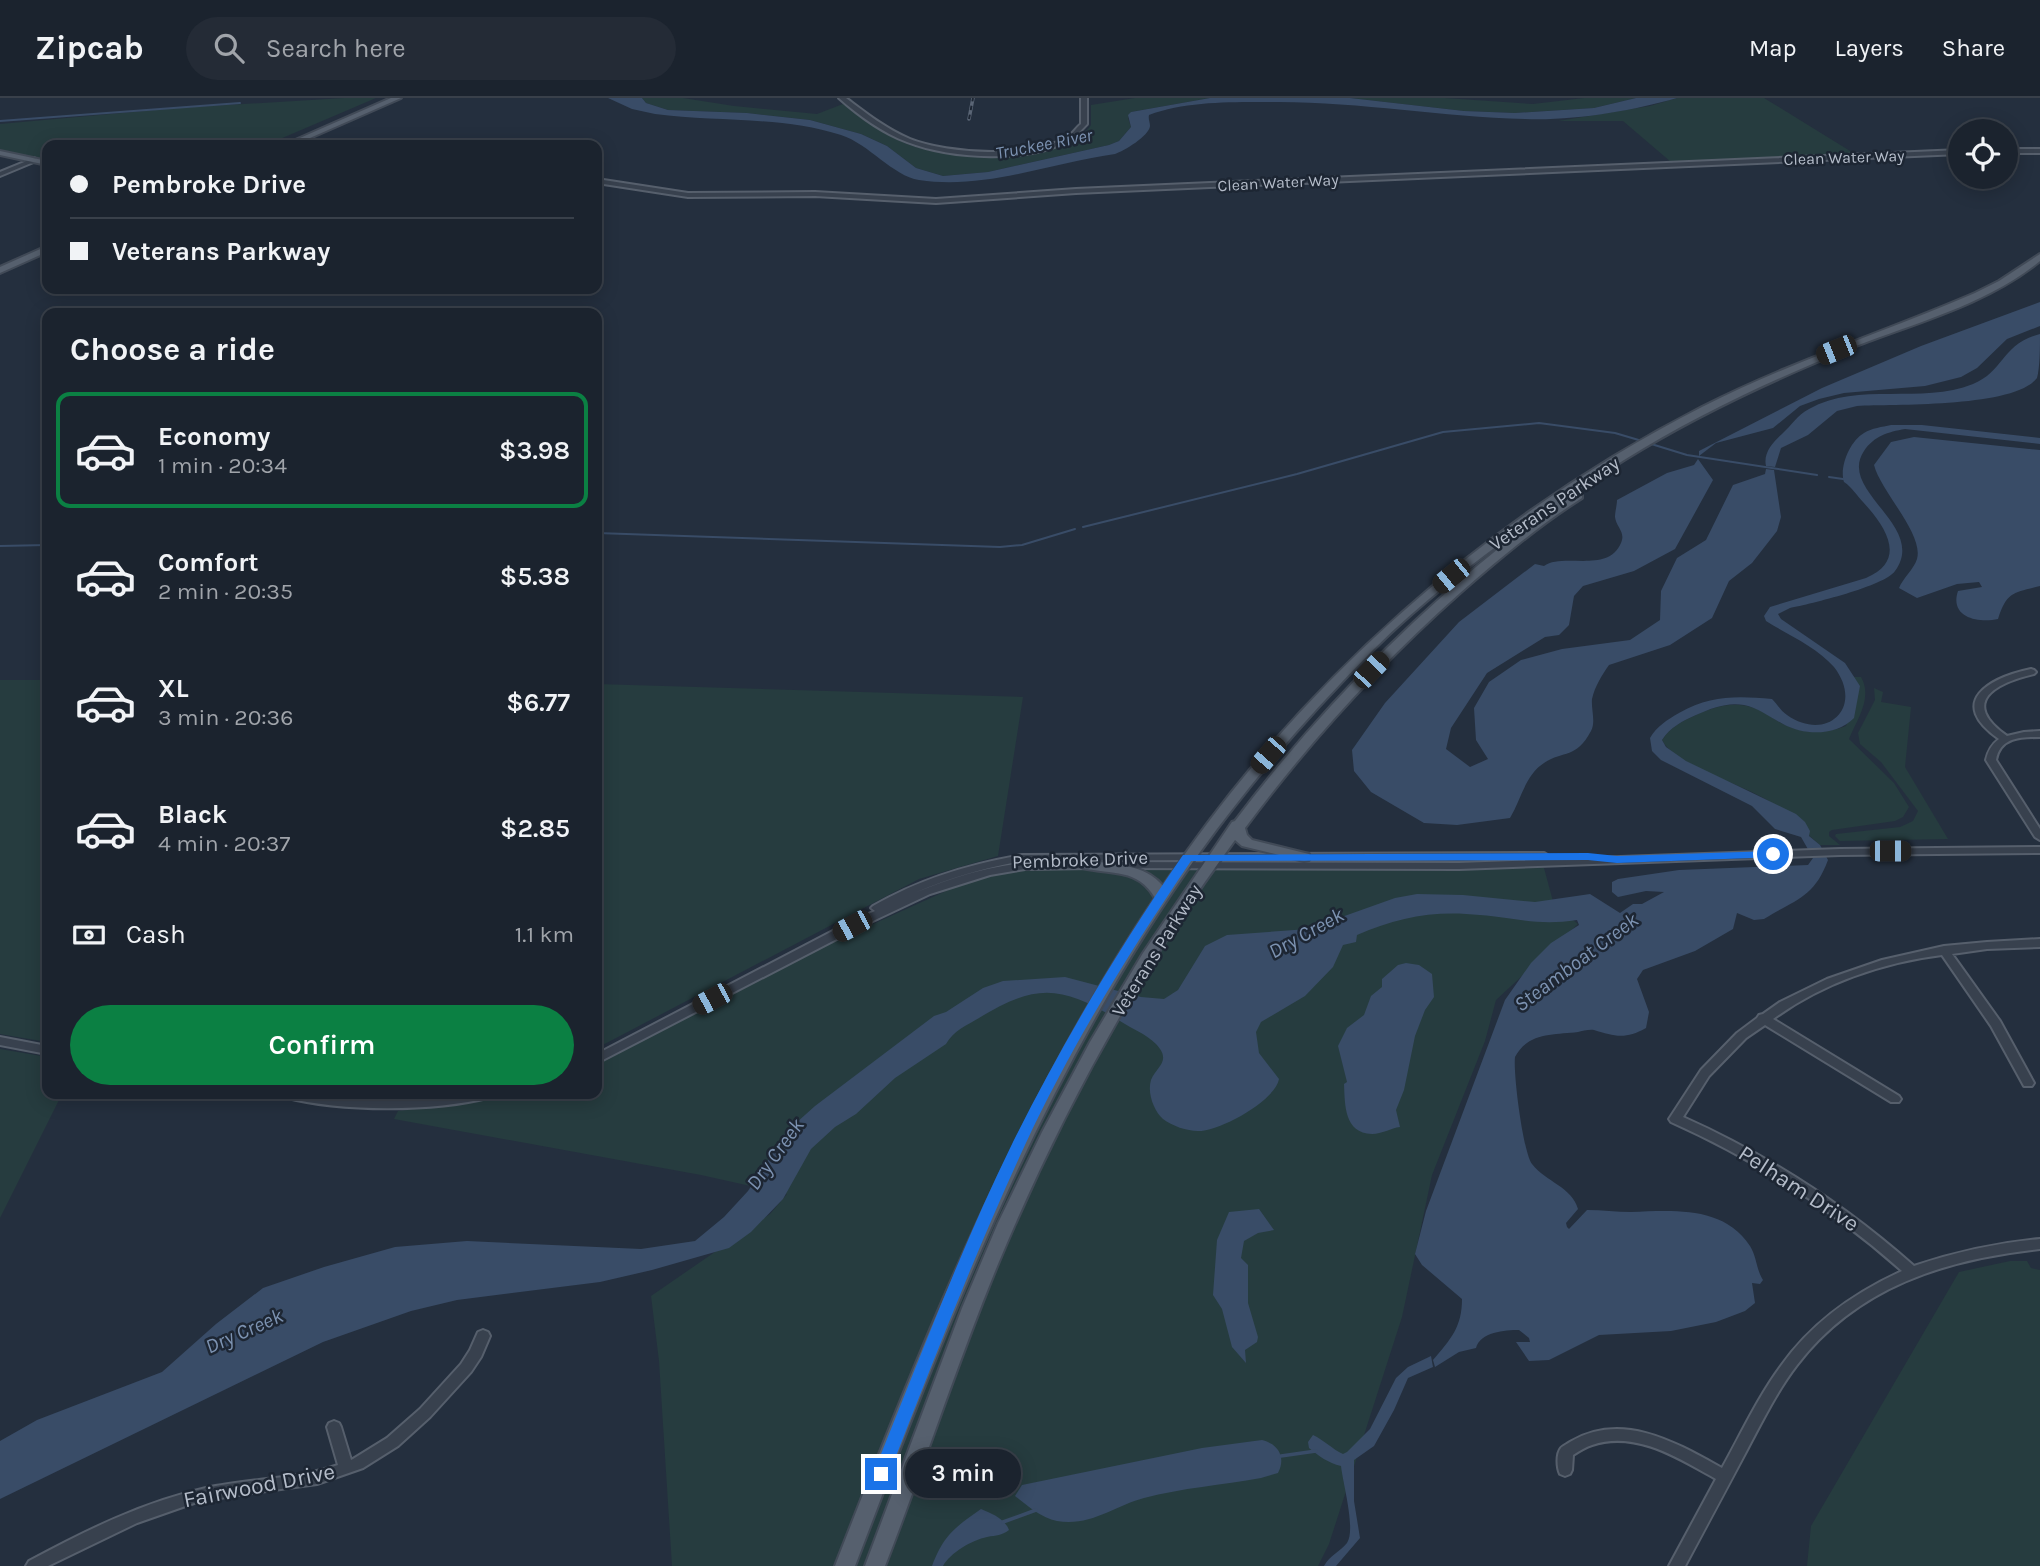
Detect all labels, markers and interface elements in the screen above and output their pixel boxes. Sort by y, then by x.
search box [186,17,676,80]
text: Zipcab [35,29,144,67]
icon: search [210,29,248,67]
text: Search here [266,33,406,64]
text: Map [1749,34,1797,62]
text: Layers [1835,34,1904,62]
text: Share [1942,34,2005,62]
map controls [1948,119,2018,189]
button: locate [1948,119,2018,189]
water label: Truckee River [994,124,1095,164]
street label: Clean Water Way [1783,146,1905,169]
text: Pembroke Drive [112,169,306,200]
street label: Clean Water Way [1217,170,1340,195]
text: Veterans Parkway [112,236,330,267]
text: Choose a ride [70,331,275,368]
car [1813,332,1860,368]
icon: car [74,419,137,482]
text: Economy [158,421,270,452]
text: $3.98 [499,435,570,466]
text: 1 min · 20:34 [158,452,287,479]
street label: Veterans Parkway [1486,452,1624,555]
icon: car [74,545,137,608]
text: Comfort [158,547,259,578]
car [1429,555,1474,597]
text: $5.38 [500,561,570,592]
text: 2 min · 20:35 [158,578,293,605]
car [1349,647,1394,693]
icon: car [74,671,137,734]
text: XL [158,673,189,704]
text: $6.77 [506,687,570,718]
text: 3 min · 20:36 [158,704,293,731]
car [1247,732,1290,778]
icon: car [74,797,137,860]
text: Black [158,799,227,830]
text: $2.85 [500,813,570,844]
text: 4 min · 20:37 [158,830,290,857]
route start [1757,838,1789,870]
car [1870,841,1912,862]
street label: Pembroke Drive [1012,847,1148,873]
street label: Veterans Parkway [1107,880,1206,1021]
water label: Dry Creek [1264,902,1348,963]
car [829,907,876,945]
water label: Steamboat Creek [1509,907,1643,1016]
icon: cash [70,916,108,954]
text: Cash [126,919,186,950]
text: 1.1 km [515,921,574,948]
car [689,980,736,1018]
button: Confirm [70,1005,574,1085]
water label: Dry Creek [741,1113,809,1194]
street label: Pelham Drive [1733,1139,1864,1237]
water label: Dry Creek [202,1303,287,1359]
callout: 3 min [906,1450,1021,1498]
street label: Fairwood Drive [181,1458,337,1513]
route end [865,1458,897,1490]
text: 3 min [931,1460,995,1487]

